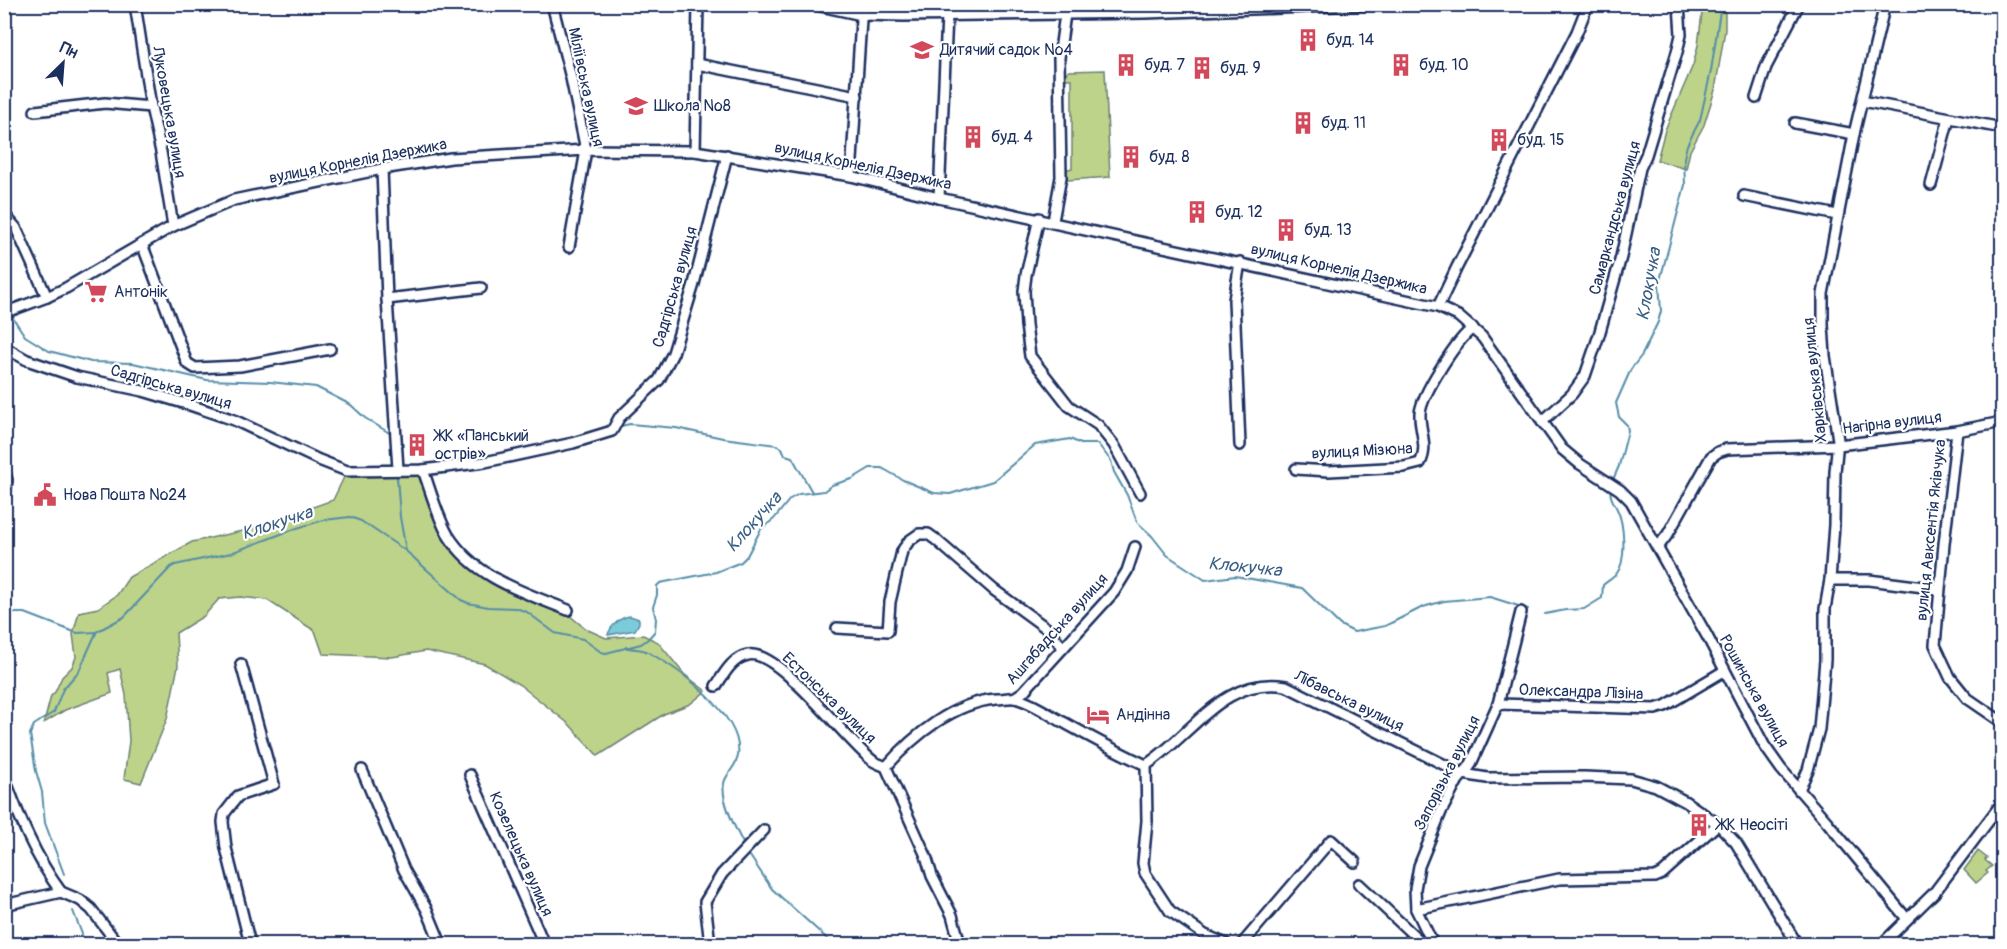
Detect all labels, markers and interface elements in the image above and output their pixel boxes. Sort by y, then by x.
street label: Міліївська вулиця [564,26,608,148]
building icon: буд. 14 [1295,27,1321,53]
place label: буд. 14 [1326,30,1374,50]
north arrow [33,33,93,93]
school or university icon: Дитячий садок №4 [909,37,935,63]
text: Пн [57,38,81,63]
place label: Дитячий садок №4 [939,40,1073,60]
street label: Луковецька вулиця [147,44,190,179]
building icon: буд. 7 [1113,52,1139,78]
building icon: буд. 10 [1388,52,1414,78]
place label: буд. 7 [1144,55,1186,75]
building icon: буд. 9 [1189,55,1215,81]
place label: буд. 10 [1419,55,1469,75]
place label: буд. 9 [1220,58,1261,78]
school or university icon: Школа №8 [623,93,649,119]
place label: Школа №8 [654,96,731,116]
building icon: буд. 11 [1290,110,1316,136]
place label: буд. 11 [1321,113,1366,133]
building icon: буд. 4 [960,124,986,150]
place label: буд. 4 [991,127,1033,147]
building icon: буд. 15 [1486,127,1512,153]
place label: буд. 15 [1517,130,1565,150]
street label: вулиця Корнелія Дзержика [267,134,449,188]
street label: вулиця Корнелія Дзержика [773,137,953,195]
street label: Самаркандська вулиця [1585,139,1645,297]
building icon: буд. 8 [1118,144,1144,170]
place label: буд. 8 [1149,147,1190,167]
building icon: буд. 12 [1184,199,1210,225]
place label: буд. 12 [1215,202,1263,222]
building icon: буд. 13 [1273,217,1299,243]
place label: буд. 13 [1304,220,1352,240]
street label: Садгірська вулиця [648,224,702,350]
street label: вулиця Корнелія Дзержика [1249,239,1429,299]
water label: Клокучка [1631,244,1667,322]
supermarket icon: Антонік [83,279,109,305]
place label: Антонік [114,282,168,302]
street label: Харківська вулиця [1799,317,1831,443]
street label: Садгірська вулиця [108,360,234,414]
street label: Нагірна вулиця [1841,407,1943,439]
place label: ЖК «Панський острів» [432,426,529,464]
building icon: ЖК «Панський острів» [404,432,430,458]
street label: вулиця Мізюна [1311,438,1413,464]
street label: вулиця Авксентія Яківчука [1912,438,1950,622]
public building icon: Нова Пошта №24 [32,482,58,508]
place label: Нова Пошта №24 [63,485,187,505]
water label: Клокучка [721,486,788,557]
water label: Клокучка [239,500,317,545]
water label: Клокучка [1207,552,1284,582]
street label: Ашгабадська вулиця [1002,569,1112,689]
street label: Рошинська вулиця [1715,631,1793,751]
street label: Естонська вулиця [778,648,880,748]
street label: Лібавська вулиця [1290,665,1407,736]
street label: Олександра Лізіна [1518,680,1644,704]
hotel icon: Андінна [1085,702,1111,728]
place label: Андінна [1116,705,1170,725]
street label: Запорізька вулиця [1409,712,1485,834]
street label: Козелецька вулиця [485,789,557,919]
building icon: ЖК Неосіті [1686,812,1712,838]
place label: ЖК Неосіті [1714,815,1788,835]

